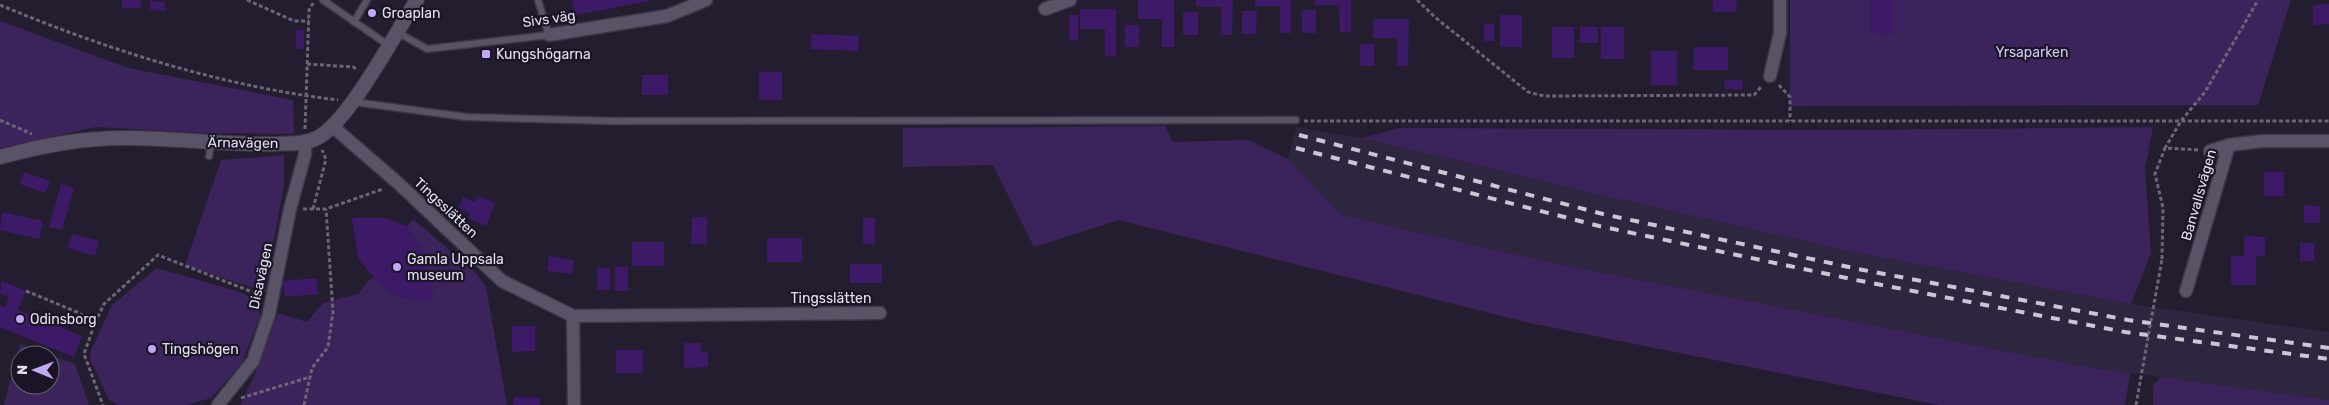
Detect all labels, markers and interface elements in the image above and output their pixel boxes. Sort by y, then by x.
place label: Groaplan [382,5,440,22]
marker: Groaplan [366,7,378,19]
street label: Sivs väg [521,7,577,31]
park label: Yrsaparken [1996,44,2068,61]
place label: Kungshögarna [496,46,591,63]
marker: Kungshögarna [480,48,492,60]
street label: Ärnavägen [208,134,278,152]
street label: Banvallsvägen [2178,147,2220,243]
street label: Tingsslätten [411,174,481,242]
street label: Disavägen [246,241,276,311]
place label: Gamla Uppsala museum [407,251,504,284]
marker: Gamla Uppsala museum [391,261,403,273]
street label: Tingsslätten [791,290,871,307]
place label: Odinsborg [30,311,97,328]
marker: Odinsborg [14,313,26,325]
place label: Tingshögen [162,341,239,358]
marker: Tingshögen [146,343,158,355]
north arrow [10,345,60,395]
text: N [14,365,31,375]

